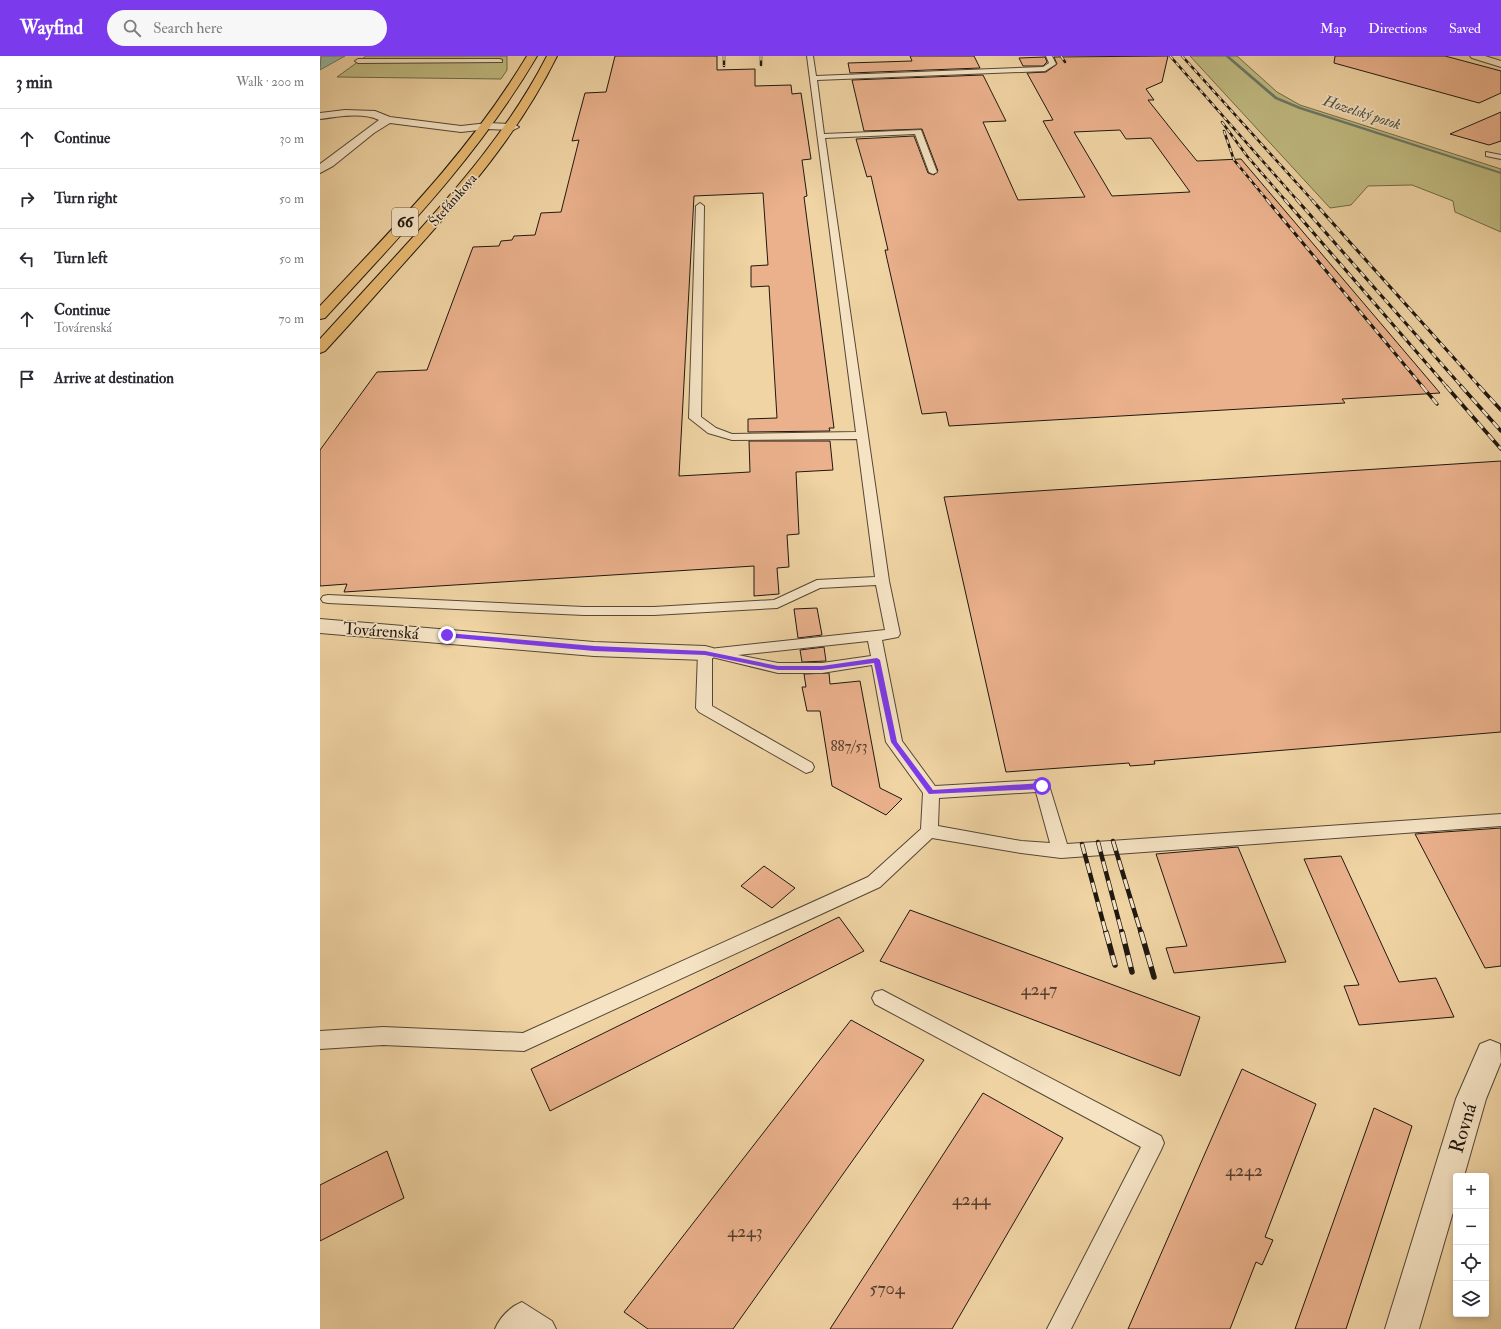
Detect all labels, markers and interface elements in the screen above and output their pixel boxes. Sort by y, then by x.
search box [107,10,387,46]
text: Wayfind [20,16,83,40]
icon: search [121,17,143,39]
text: Search here [153,19,223,38]
text: Map [1320,20,1346,37]
text: Directions [1368,20,1427,37]
text: Saved [1449,20,1481,37]
text: 3 min [16,72,53,93]
text: Walk · 200 m [236,74,304,90]
water label: Hozelský potok [1320,91,1403,134]
icon: ahead [16,128,38,150]
text: Continue [54,129,110,148]
text: 30 m [280,131,304,147]
street label: Štefánikova [425,169,481,230]
icon: right [16,188,38,210]
text: Turn right [54,189,117,208]
text: 50 m [279,191,304,207]
road number: 66 [392,208,418,236]
icon: left [16,248,38,270]
text: Turn left [54,249,108,268]
text: 50 m [279,251,304,267]
text: Continue [54,301,110,320]
icon: ahead [16,308,38,330]
text: 70 m [279,311,304,327]
text: Továrenská [54,320,112,336]
icon: arrive [16,368,38,390]
text: Arrive at destination [54,369,174,388]
street label: Továrenská [343,618,420,644]
route end [438,626,456,644]
house number: 887/53 [830,737,868,756]
route start [1033,777,1051,795]
house number: 4247 [1021,978,1057,1001]
street label: Rovná [1444,1099,1483,1156]
house number: 4242 [1225,1159,1263,1182]
map controls [1453,1173,1489,1317]
button: + [1453,1173,1489,1209]
house number: 4244 [952,1188,991,1211]
button: − [1453,1209,1489,1245]
house number: 4243 [727,1220,763,1243]
button: locate [1453,1245,1489,1281]
house number: 5704 [870,1277,906,1300]
button: layers [1453,1281,1489,1317]

